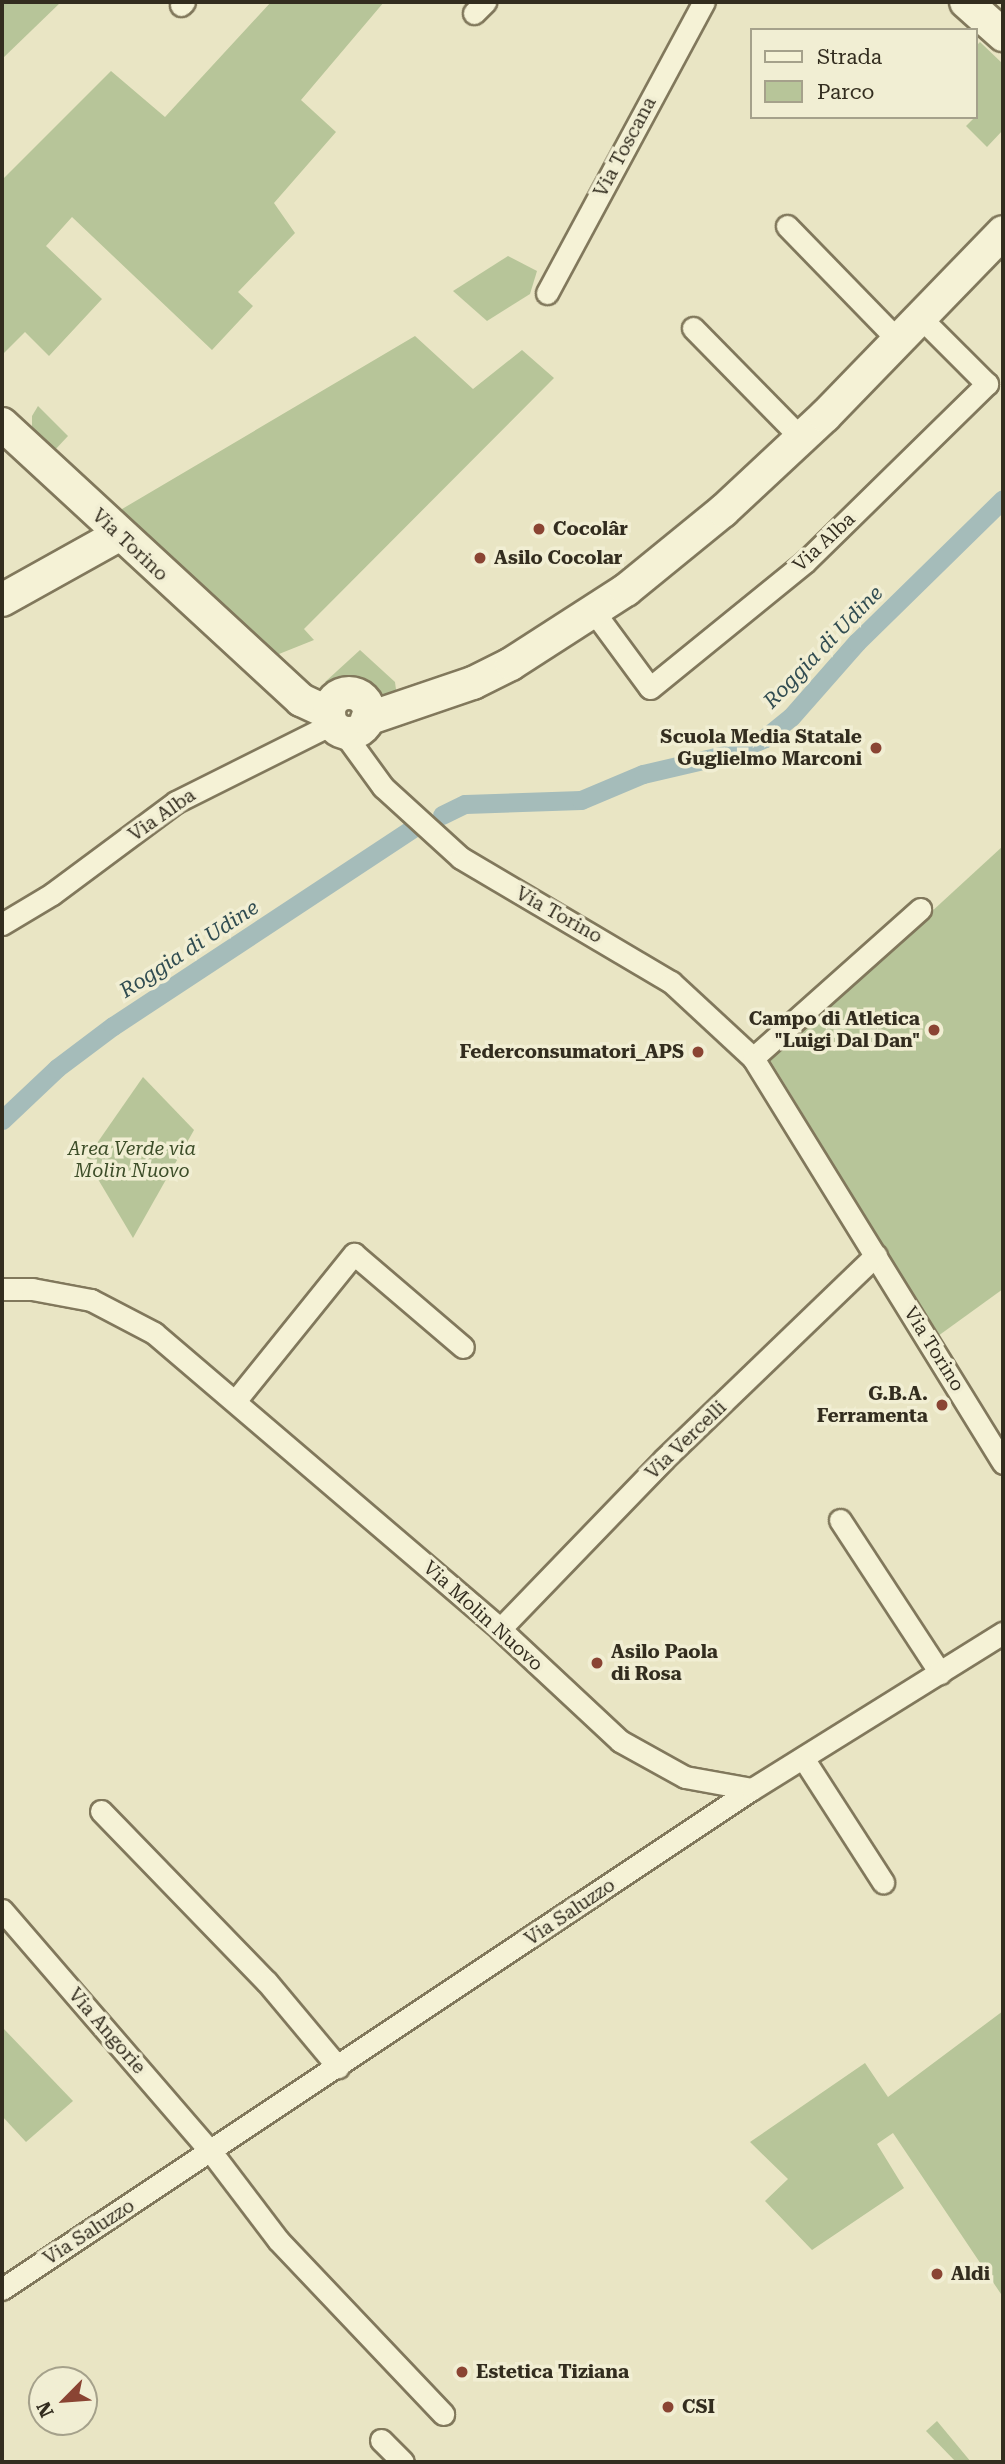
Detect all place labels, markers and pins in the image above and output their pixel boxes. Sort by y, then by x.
place label: Cocolâr [553,518,628,540]
marker: Cocolâr [531,521,547,537]
place label: Asilo Cocolar [494,547,623,569]
marker: Asilo Cocolar [472,550,488,566]
place label: Scuola Media Statale Guglielmo Marconi [660,726,862,770]
marker: Scuola Media Statale Guglielmo Marconi [868,740,884,756]
place label: Campo di Atletica "Luigi Dal Dan" [749,1008,920,1052]
marker: Campo di Atletica "Luigi Dal Dan" [926,1022,942,1038]
place label: Federconsumatori_APS [460,1041,684,1063]
marker: Federconsumatori_APS [690,1044,706,1060]
place label: G.B.A. Ferramenta [817,1383,928,1427]
marker: G.B.A. Ferramenta [934,1397,950,1413]
place label: Asilo Paola di Rosa [611,1641,718,1685]
marker: Asilo Paola di Rosa [589,1655,605,1671]
place label: Aldi [951,2263,990,2285]
marker: Aldi [929,2266,945,2282]
place label: Estetica Tiziana [476,2361,629,2383]
marker: Estetica Tiziana [454,2364,470,2380]
place label: CSI [682,2396,715,2418]
marker: CSI [660,2399,676,2415]

